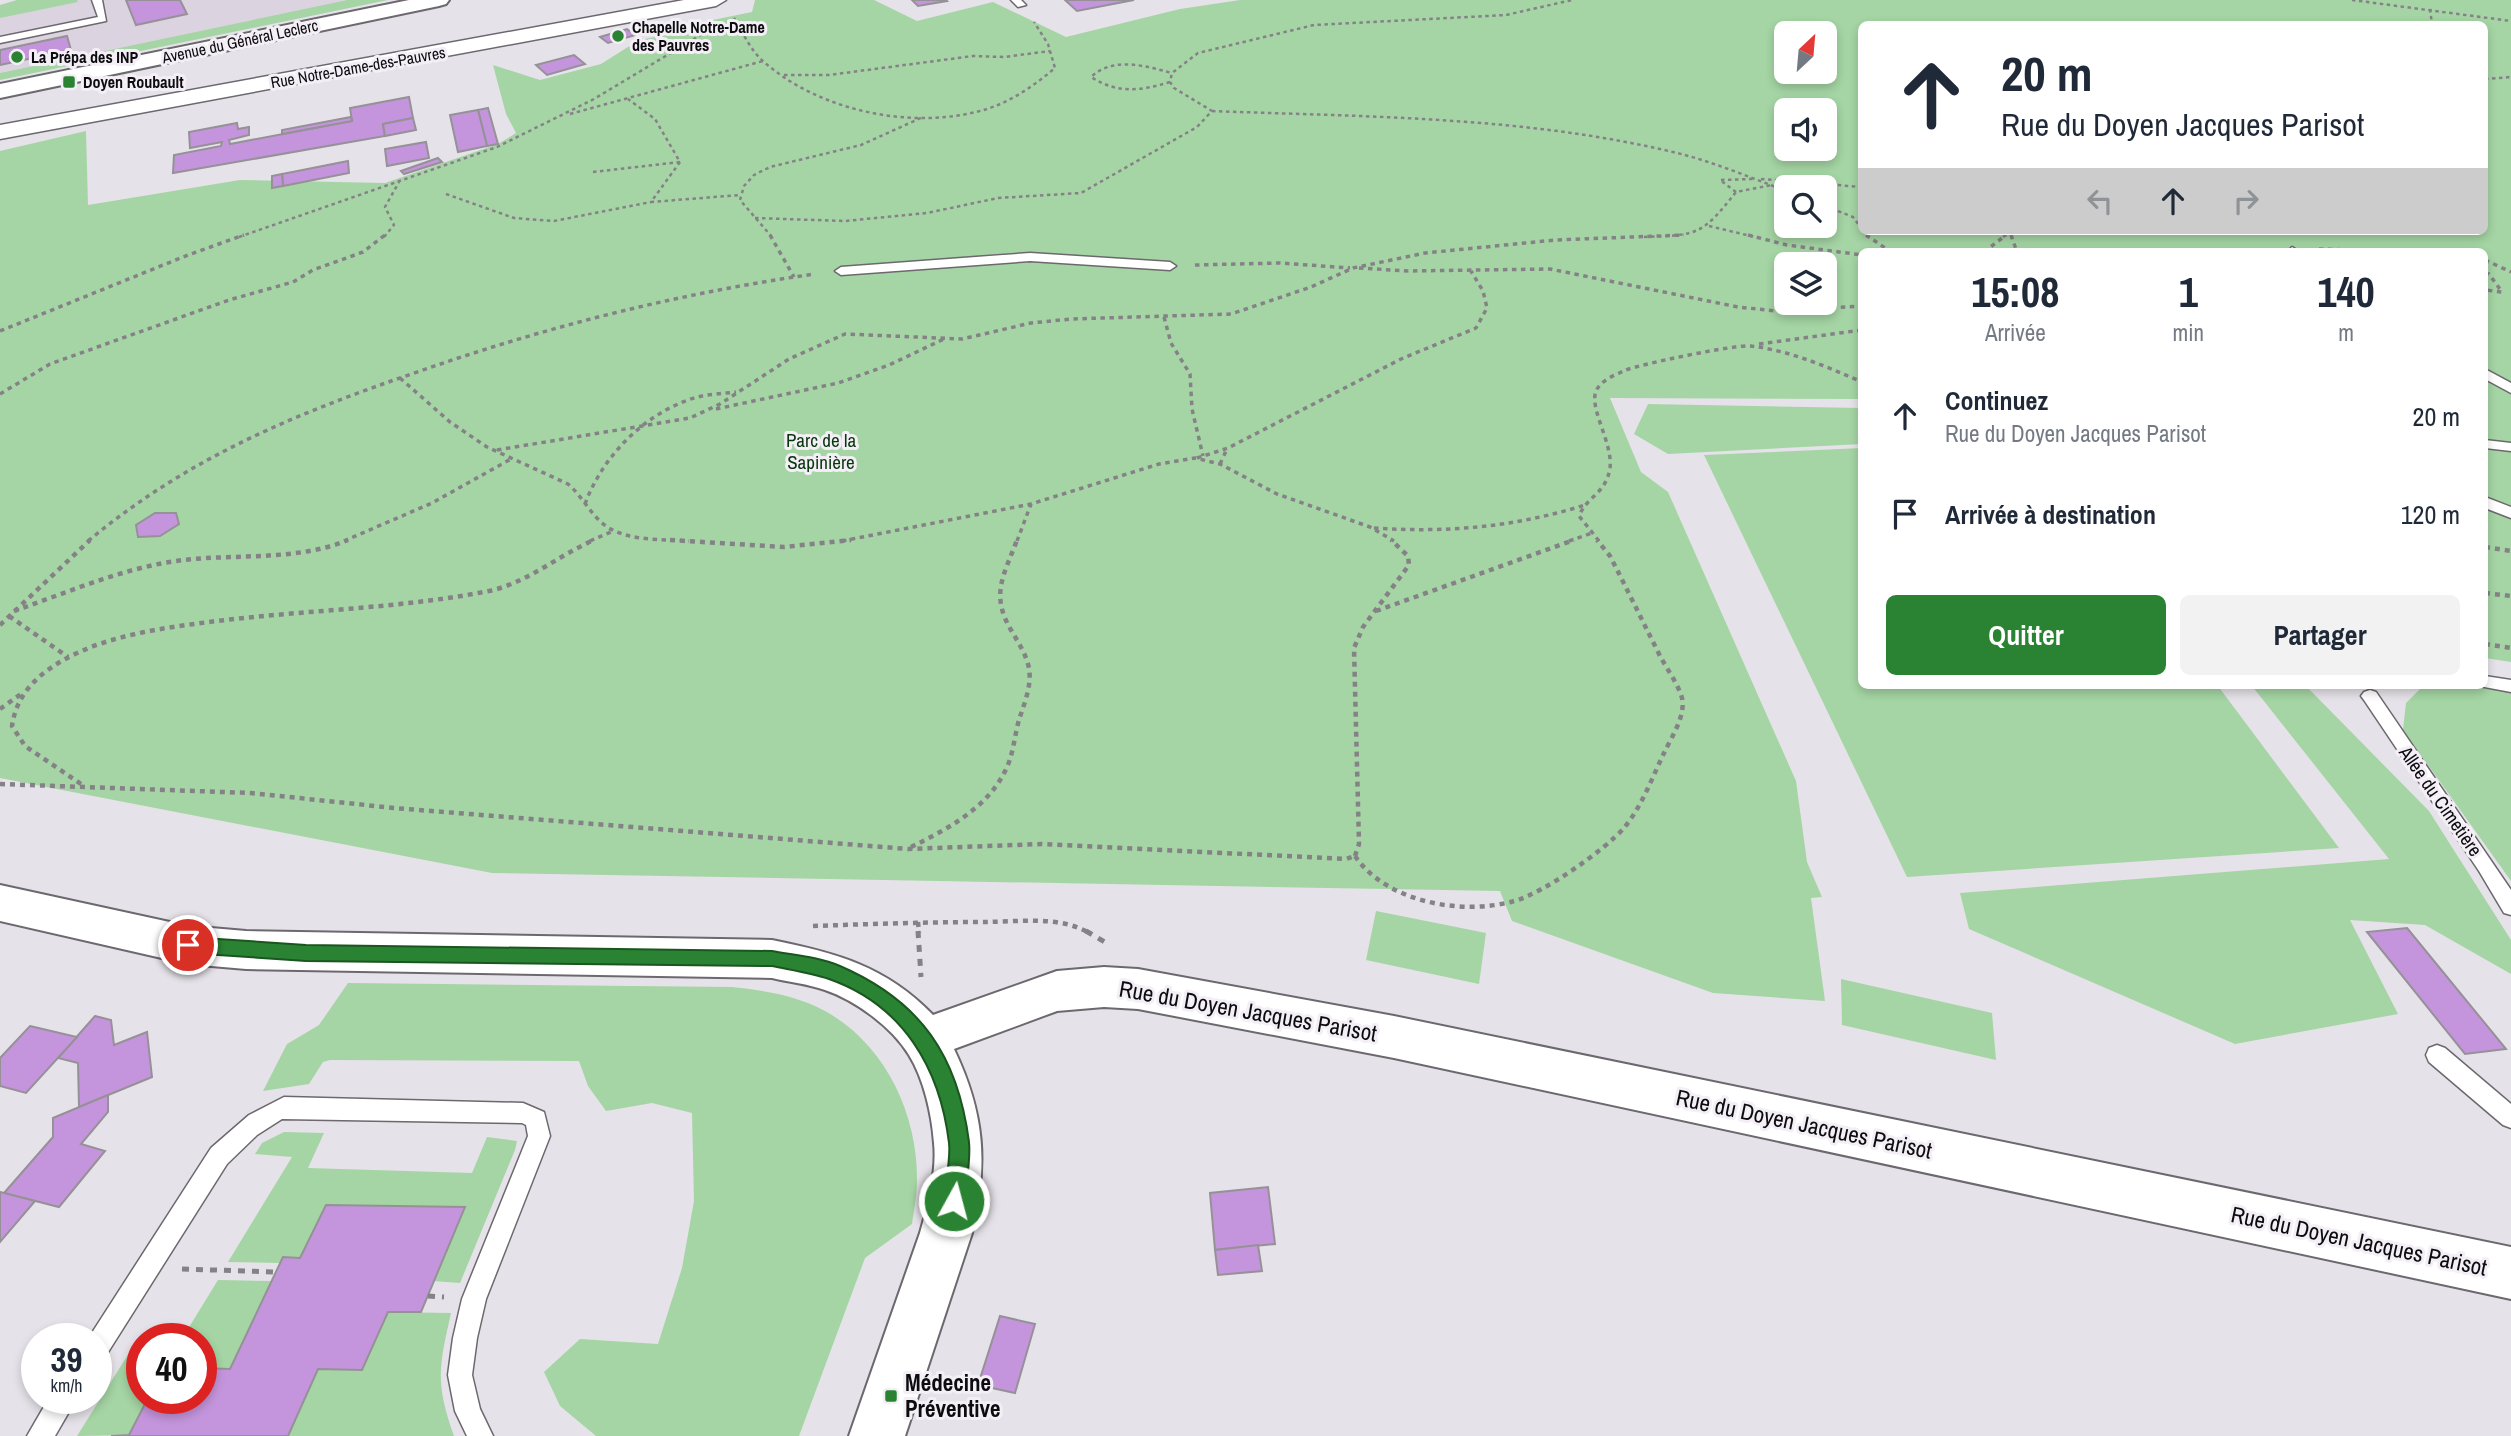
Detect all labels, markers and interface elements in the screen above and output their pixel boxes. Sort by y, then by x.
street label: Avenue du Général Leclerc [159,14,320,68]
place label: Chapelle Notre-Dame des Pauvres [632,16,765,56]
north arrow [1774,21,1838,84]
map controls [1774,21,1837,315]
marker: Chapelle Notre-Dame des Pauvres [610,28,626,44]
text: 20 m [2001,40,2093,106]
street label: Rue Notre-Dame-des-Pauvres [269,41,447,93]
place label: La Prépa des INP [31,46,138,68]
marker: La Prépa des INP [9,49,25,65]
icon: ahead [1886,49,1977,140]
place label: Doyen Roubault [83,71,184,93]
marker: Doyen Roubault [61,74,77,90]
button: sound [1774,98,1837,161]
text: Rue du Doyen Jacques Parisot [2001,103,2364,146]
button: search [1774,175,1837,238]
icon: left [2081,182,2119,220]
icon: ahead [2154,182,2192,220]
icon: right [2227,182,2265,220]
button: layers [1774,252,1837,315]
text: 15:08 [1971,264,2059,320]
text: 1 [2179,264,2198,320]
text: 140 [2317,264,2375,320]
text: Arrivée [1985,317,2046,348]
text: min [2173,317,2204,348]
text: m [2338,317,2354,348]
text: Continuez [1945,383,2048,418]
icon: ahead [1886,397,1924,435]
text: 20 m [2413,399,2460,434]
text: Rue du Doyen Jacques Parisot [1945,418,2206,449]
park label: Parc de la Sapinière [786,427,856,475]
icon: arrive [1886,495,1924,533]
text: Arrivée à destination [1945,497,2156,532]
text: 120 m [2401,497,2460,532]
button: Quitter [1886,595,2166,675]
button: Partager [2180,595,2460,675]
street label: Allée du Cimetière [2393,740,2489,861]
pin [158,915,218,975]
icon: arrive [169,926,207,964]
street label: Rue du Doyen Jacques Parisot [1117,973,1379,1048]
street label: Rue du Doyen Jacques Parisot [1673,1081,1935,1166]
position arrow [917,1164,991,1238]
street label: Rue du Doyen Jacques Parisot [2228,1198,2490,1283]
speed limit sign: 40 [126,1323,217,1414]
text: 39 [51,1336,82,1383]
place label: Médecine Préventive [905,1367,1000,1424]
text: km/h [51,1373,83,1398]
marker: Médecine Préventive [883,1388,899,1404]

